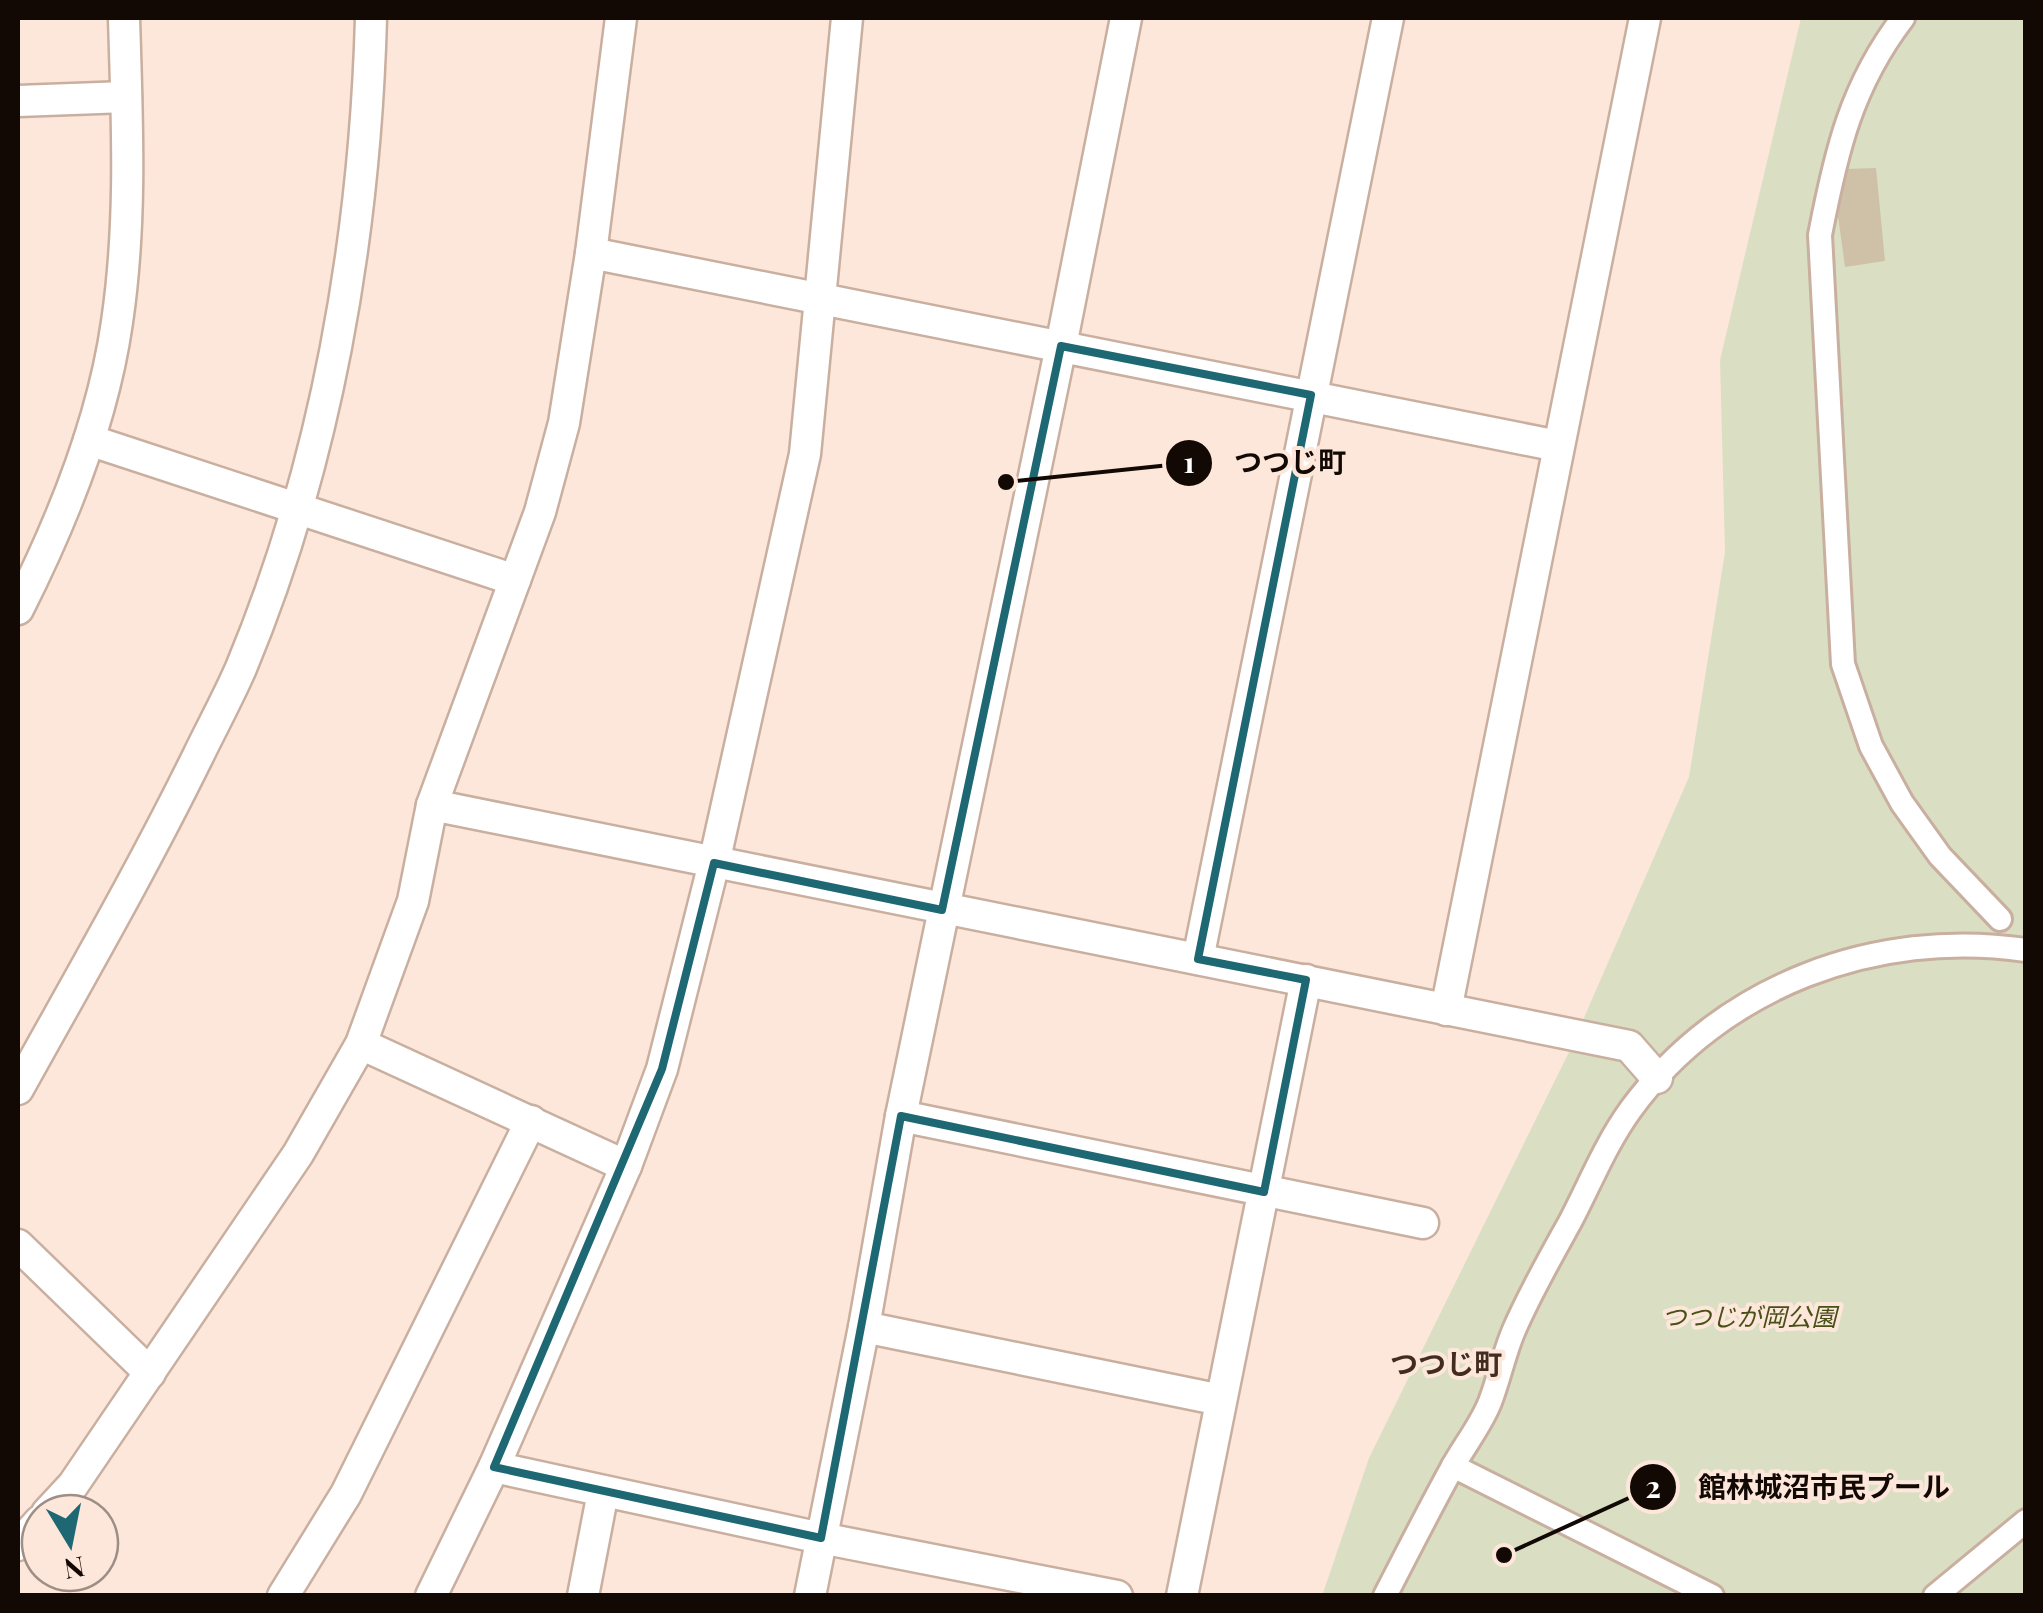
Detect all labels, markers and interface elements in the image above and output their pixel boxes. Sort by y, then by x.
callout: つつじ町 [1164,434,1366,492]
text: 1 [1183,441,1195,481]
text: つつじ町 [1234,442,1346,479]
park label: つつじが岡公園 [1661,1299,1839,1332]
district label: つつじ町 [1390,1344,1502,1381]
callout: 館林城沼市民プール [1628,1458,1970,1516]
text: 2 [1645,1466,1661,1506]
text: 館林城沼市民プール [1698,1467,1950,1504]
north arrow [20,1493,120,1593]
text: N [61,1549,88,1589]

